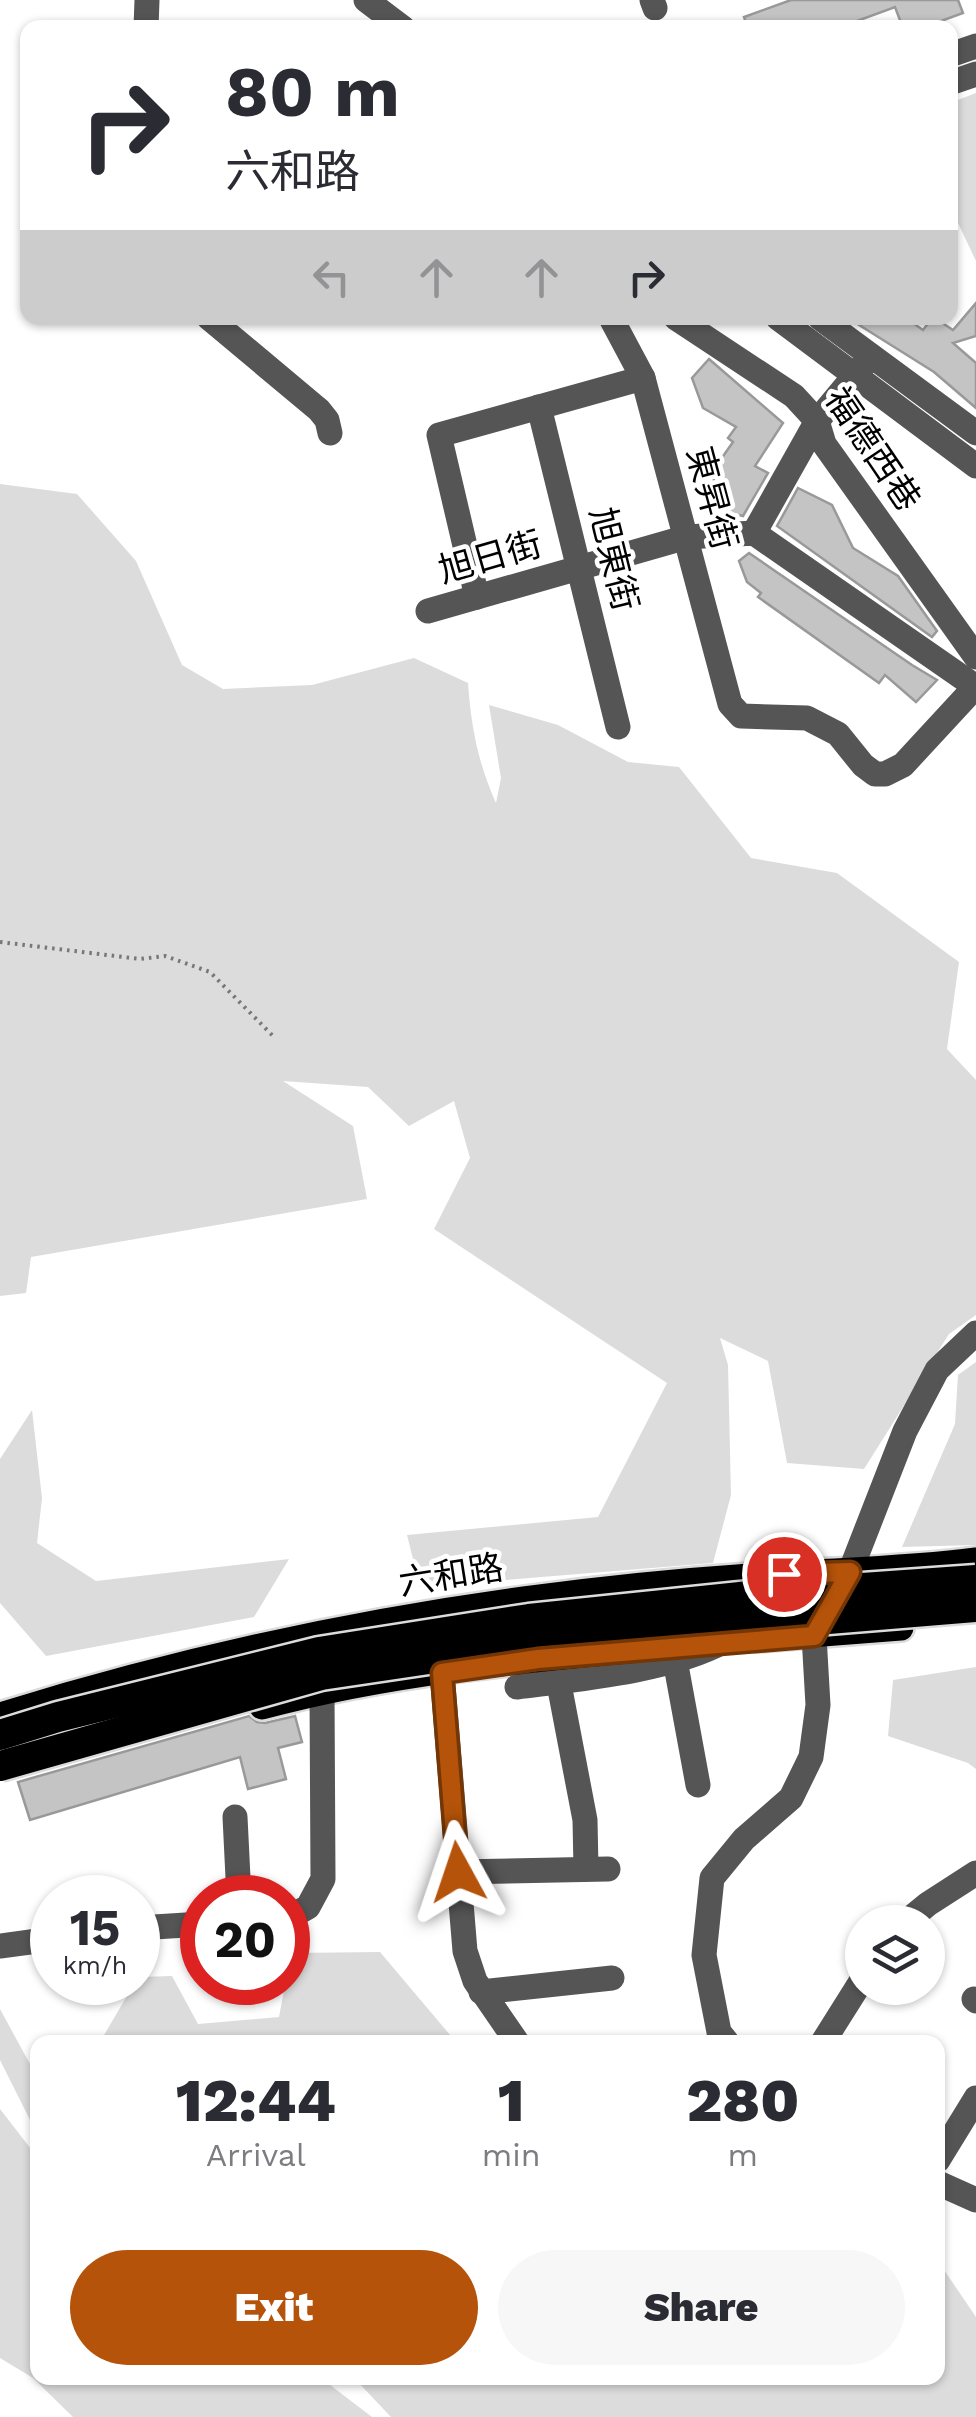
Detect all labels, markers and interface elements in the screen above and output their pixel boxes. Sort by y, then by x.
text: 80 m [225,51,400,133]
icon: right [60,60,190,190]
text: 六和路 [225,145,360,198]
icon: left [304,250,359,305]
icon: ahead [409,250,464,305]
icon: ahead [514,250,569,305]
icon: right [619,250,674,305]
street label: 福德西巷 [816,379,930,519]
street label: 東昇街 [678,442,746,554]
street label: 旭東街 [581,503,647,615]
street label: 旭日街 [434,522,546,592]
pin [742,1532,827,1617]
street label: 六和路 [396,1546,506,1604]
icon: arrive [757,1547,812,1602]
position arrow [406,1820,510,1924]
speed limit sign: 20 [180,1875,310,2005]
text: 15 [70,1898,120,1957]
map controls [845,1905,945,2005]
button: layers [845,1905,945,2005]
text: km/h [63,1951,127,1980]
text: 12:44 [176,2065,336,2136]
text: 1 [498,2065,524,2136]
text: 280 [686,2065,799,2136]
text: Arrival [206,2136,306,2174]
text: min [482,2136,540,2174]
text: m [727,2136,758,2174]
button: Exit [70,2250,478,2365]
button: Share [498,2250,905,2365]

